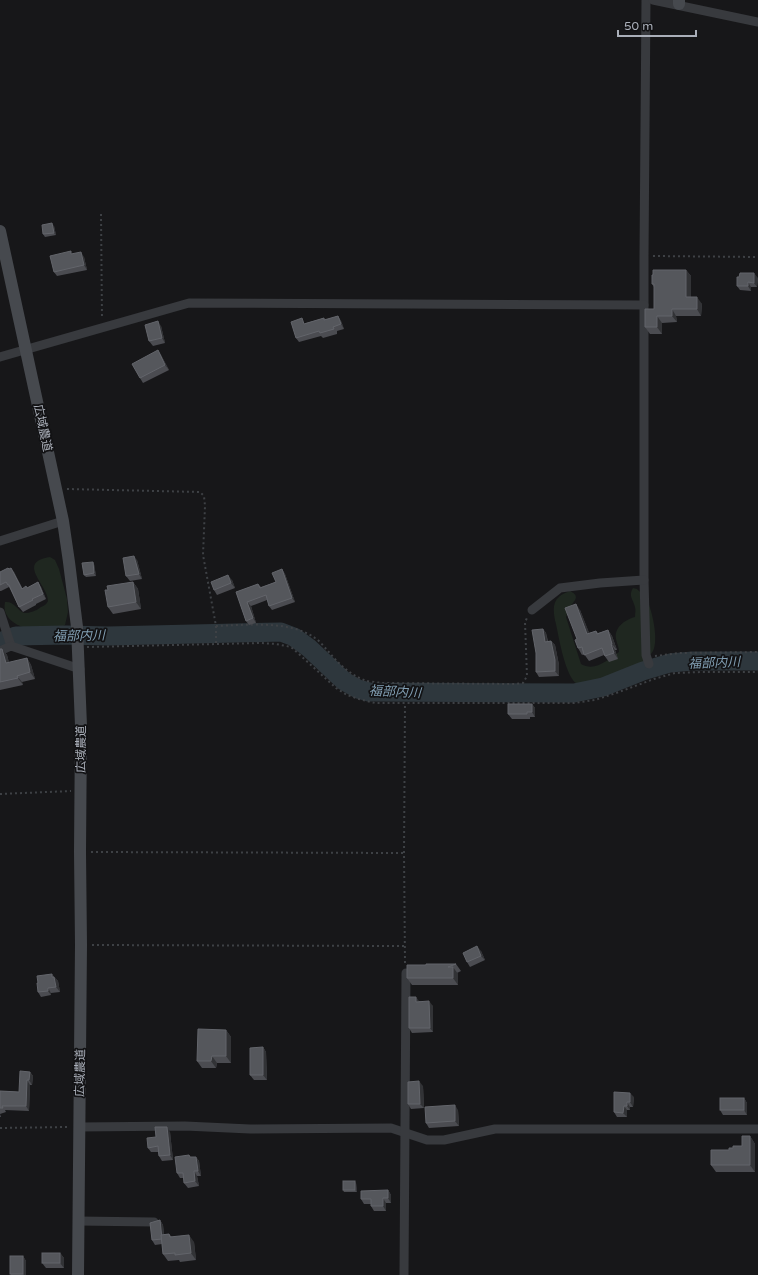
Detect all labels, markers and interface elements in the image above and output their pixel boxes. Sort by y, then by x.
scale bar [618,12,696,38]
text: 50 m [624,19,653,33]
street label: 広域農道 [31,403,55,453]
water label: 福部内川 [53,628,107,644]
water label: 福部内川 [688,654,742,672]
water label: 福部内川 [369,683,423,701]
street label: 広域農道 [74,725,88,773]
street label: 広域農道 [73,1049,87,1097]

